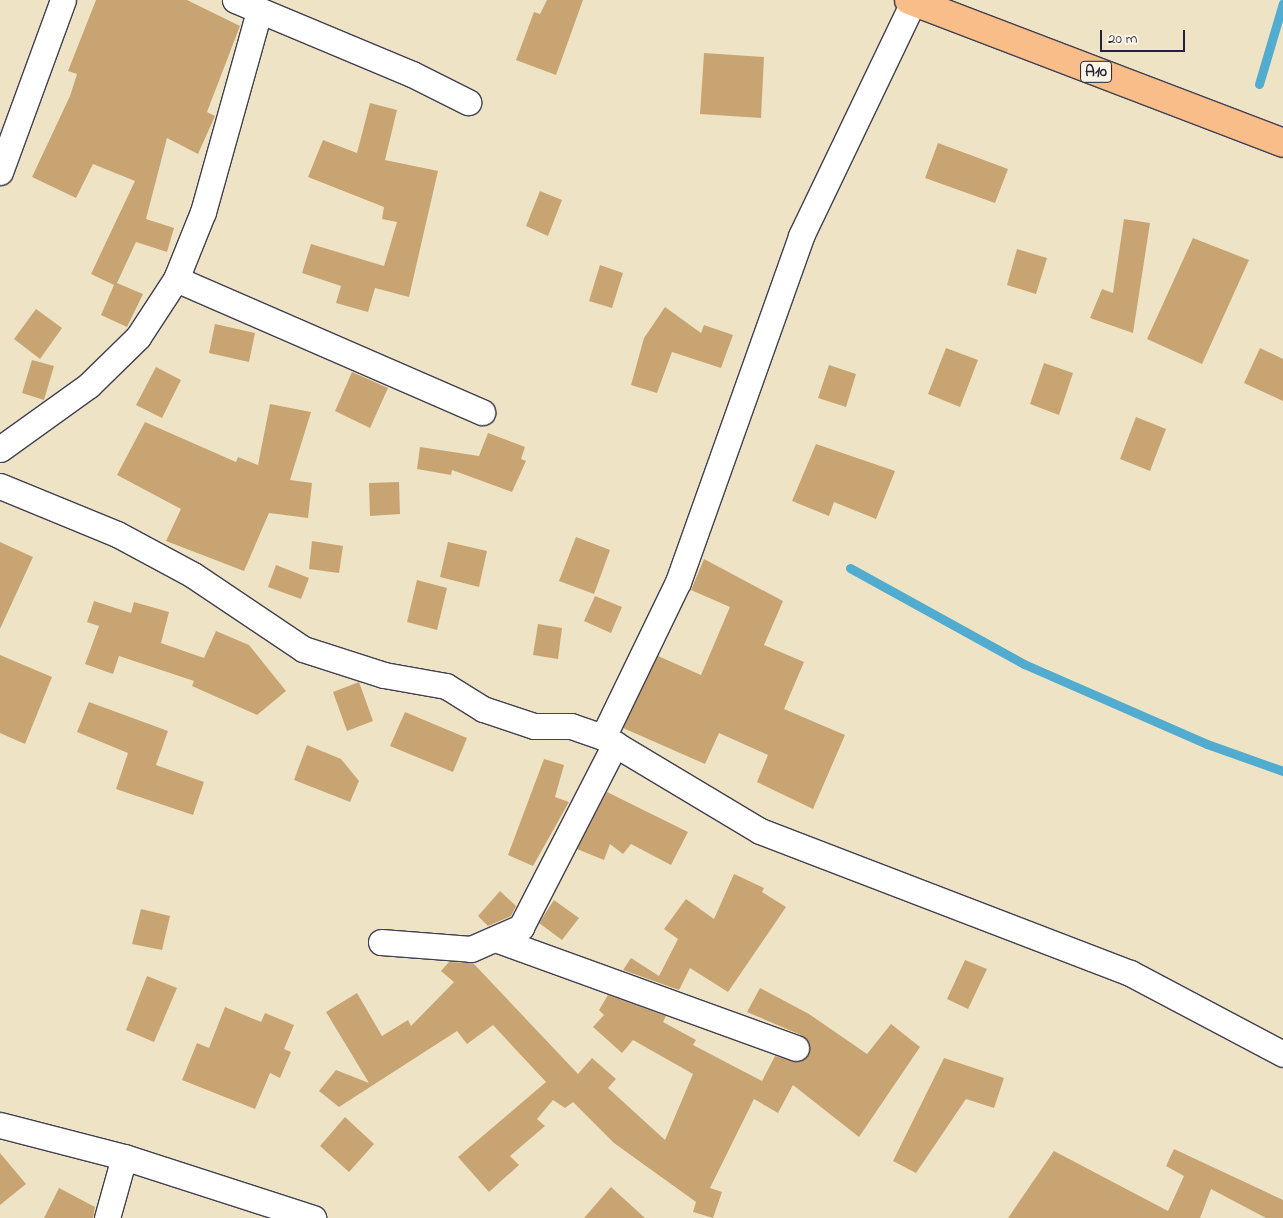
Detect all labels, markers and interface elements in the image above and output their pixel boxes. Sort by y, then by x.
scale bar [1103,20,1188,52]
text: 20 m [1108,28,1137,50]
road number: A10 [1080,58,1112,86]

